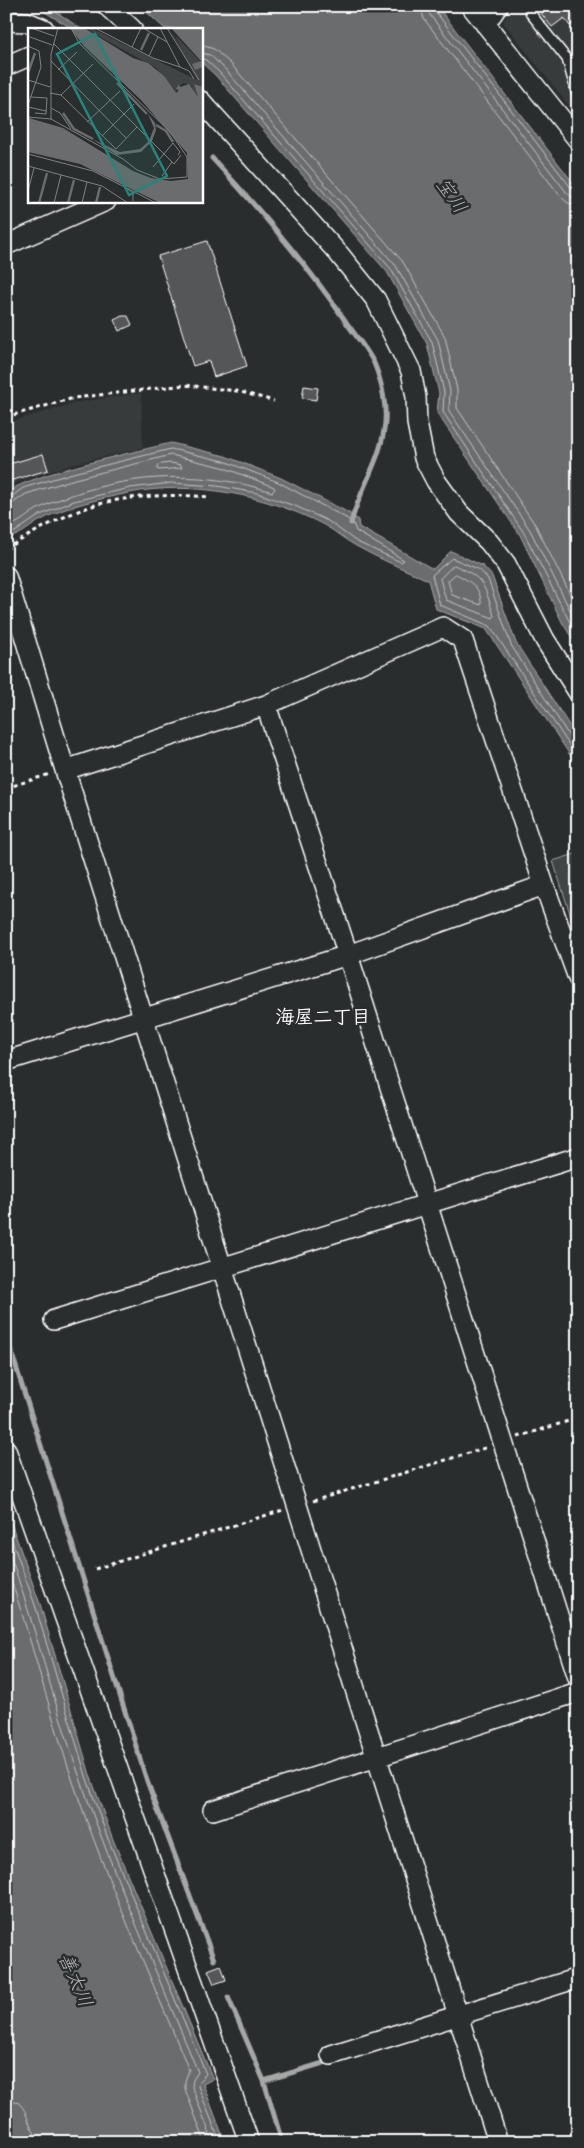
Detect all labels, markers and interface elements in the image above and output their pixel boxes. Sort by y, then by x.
inset map [28,28,202,202]
water label: 宝川 [430,173,472,219]
district label: 海屋二丁目 [275,1005,371,1030]
water label: 善太川 [52,1949,98,2011]

